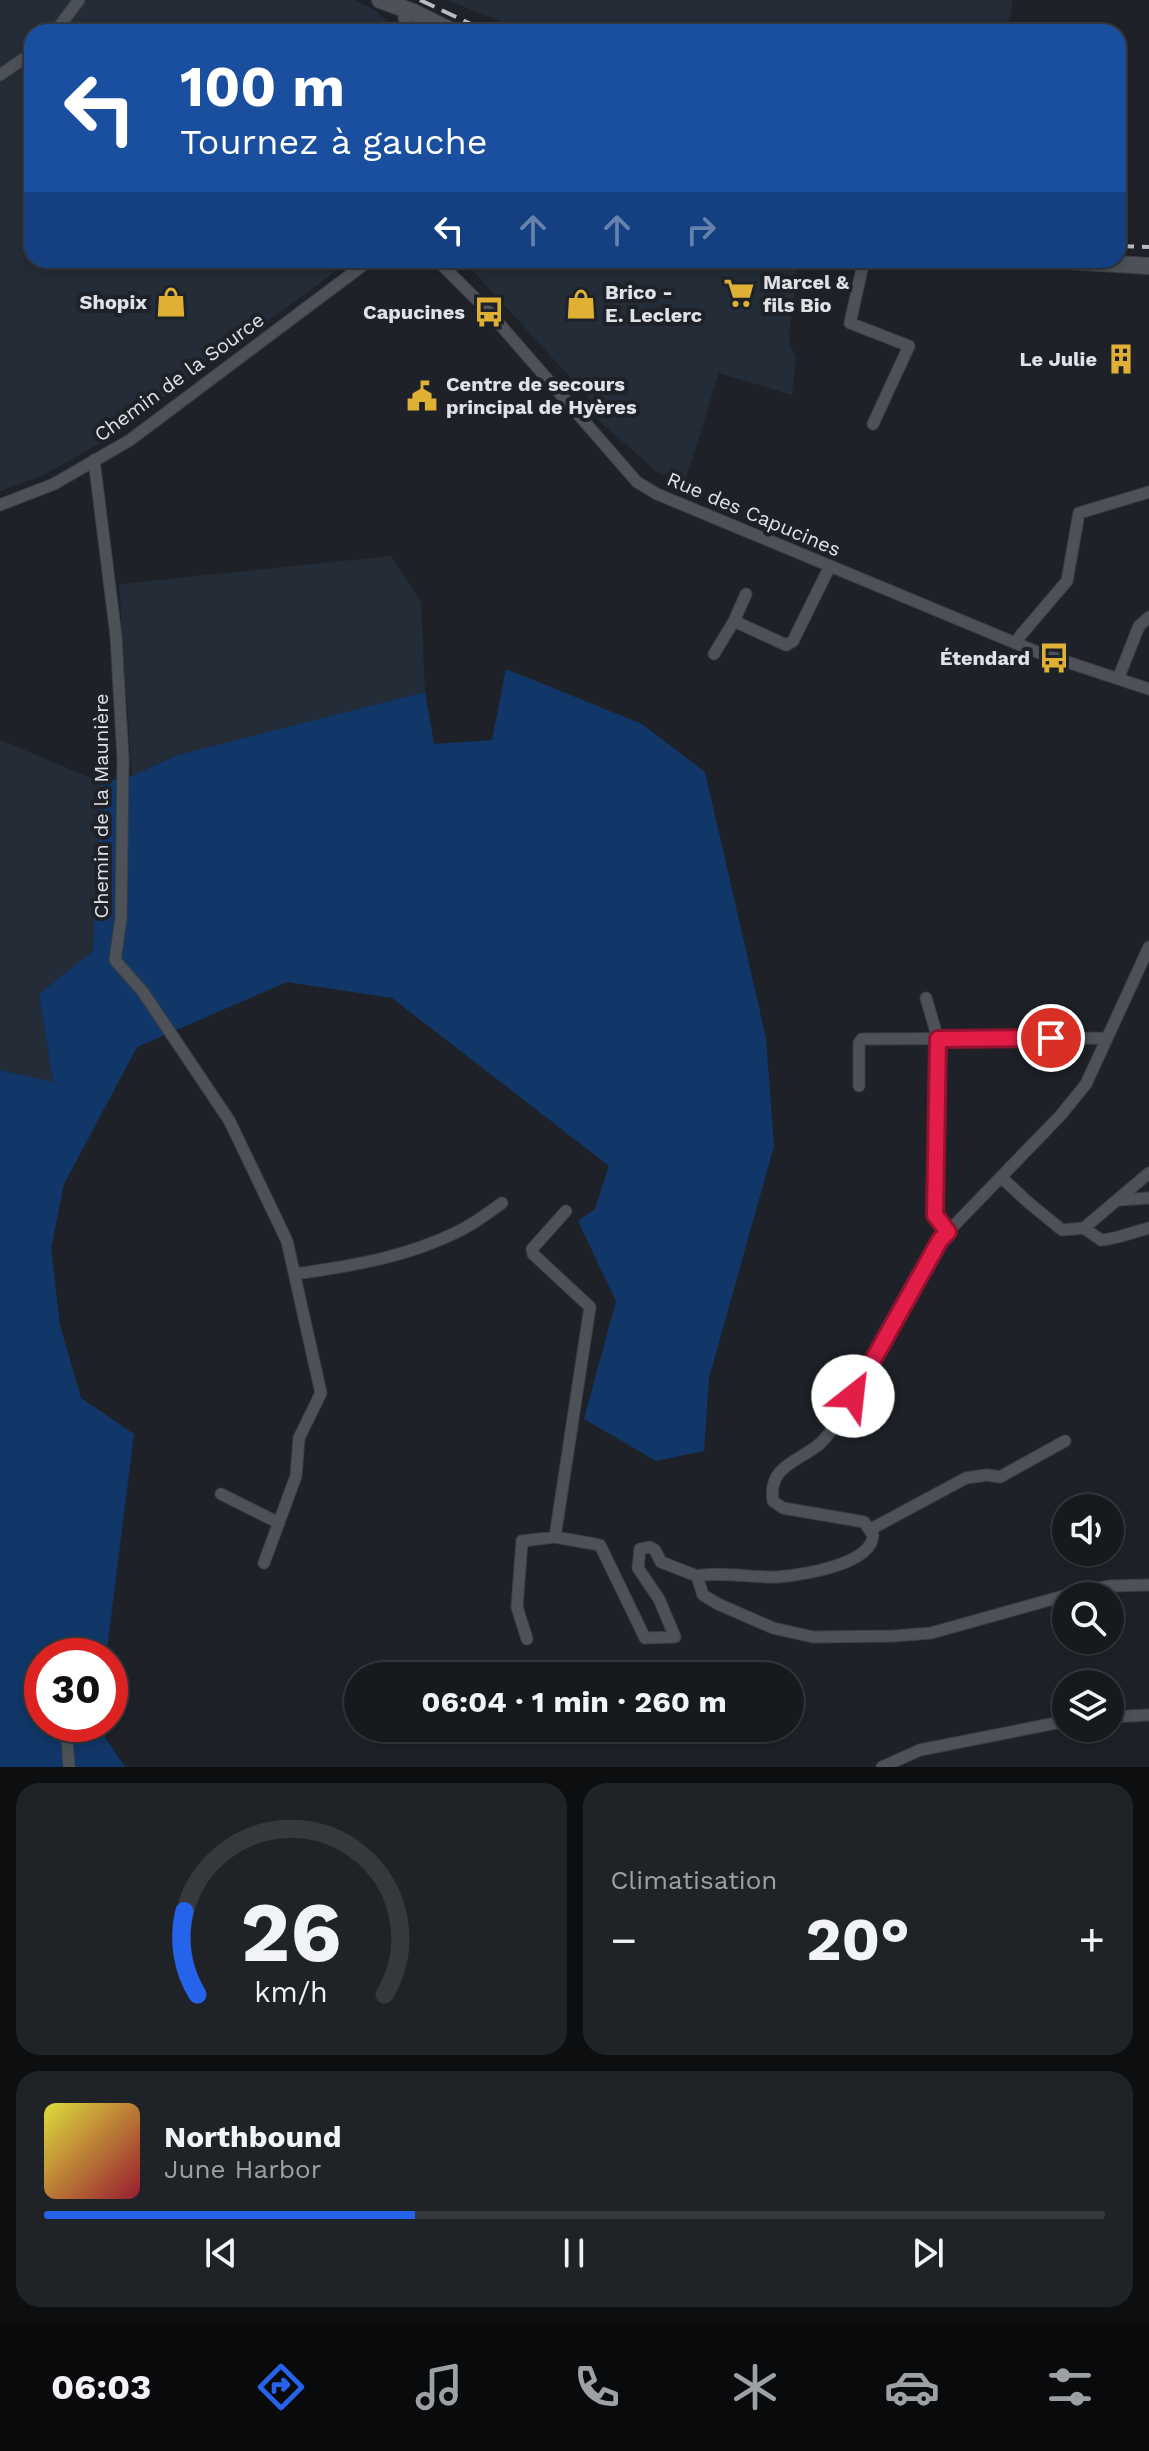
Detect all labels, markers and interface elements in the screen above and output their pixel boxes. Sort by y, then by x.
text: 100 m [180,54,345,120]
icon: left [48,56,152,160]
text: Tournez à gauche [180,121,488,163]
icon: left [427,208,471,252]
icon: ahead [511,208,555,252]
icon: ahead [595,208,639,252]
icon: right [679,208,723,252]
place label: Marcel & fils Bio [763,270,849,317]
supermarket icon: Marcel & fils Bio [722,276,756,310]
place label: Brico - E. Leclerc [605,280,702,327]
shop icon: Shopix [154,285,188,319]
shop icon: Brico - E. Leclerc [564,287,598,321]
place label: Shopix [80,290,147,314]
bus stop icon: Capucines [472,295,506,329]
place label: Capucines [363,300,465,324]
street label: Chemin de la Source [90,307,268,447]
building icon: Le Julie [1104,342,1138,376]
place label: Le Julie [1019,347,1097,371]
place label: Centre de secours principal de Hyères [446,372,637,419]
public building icon: Centre de secours principal de Hyères [405,379,439,413]
street label: Rue des Capucines [664,467,844,561]
bus stop icon: Étendard [1037,641,1071,675]
place label: Étendard [940,646,1030,670]
street label: Chemin de la Maunière [89,693,113,919]
pin [1017,1004,1085,1072]
icon: arrive [1029,1016,1073,1060]
position arrow [811,1354,895,1438]
map controls [1052,1494,1124,1742]
button: sound [1052,1494,1124,1566]
button: search [1052,1582,1124,1654]
speed limit sign: 30 [24,1638,128,1742]
button: layers [1052,1670,1124,1742]
text: 06:04 · 1 min · 260 m [421,1684,727,1719]
text: Climatisation [611,1865,777,1895]
text: 26 [241,1884,342,1981]
text: 20° [806,1904,910,1975]
text: − [611,1914,637,1966]
text: + [1078,1914,1105,1966]
text: km/h [254,1975,328,2009]
text: Northbound [164,2119,341,2154]
text: June Harbor [164,2154,321,2184]
icon: previous [199,2231,243,2275]
icon: pause [552,2231,596,2275]
icon: next [906,2231,950,2275]
icon: directions [253,2359,309,2415]
icon: music [411,2359,467,2415]
icon: phone [569,2359,625,2415]
icon: climate [727,2359,783,2415]
icon: car [884,2359,940,2415]
icon: filters [1042,2359,1098,2415]
text: 06:03 [51,2366,151,2408]

